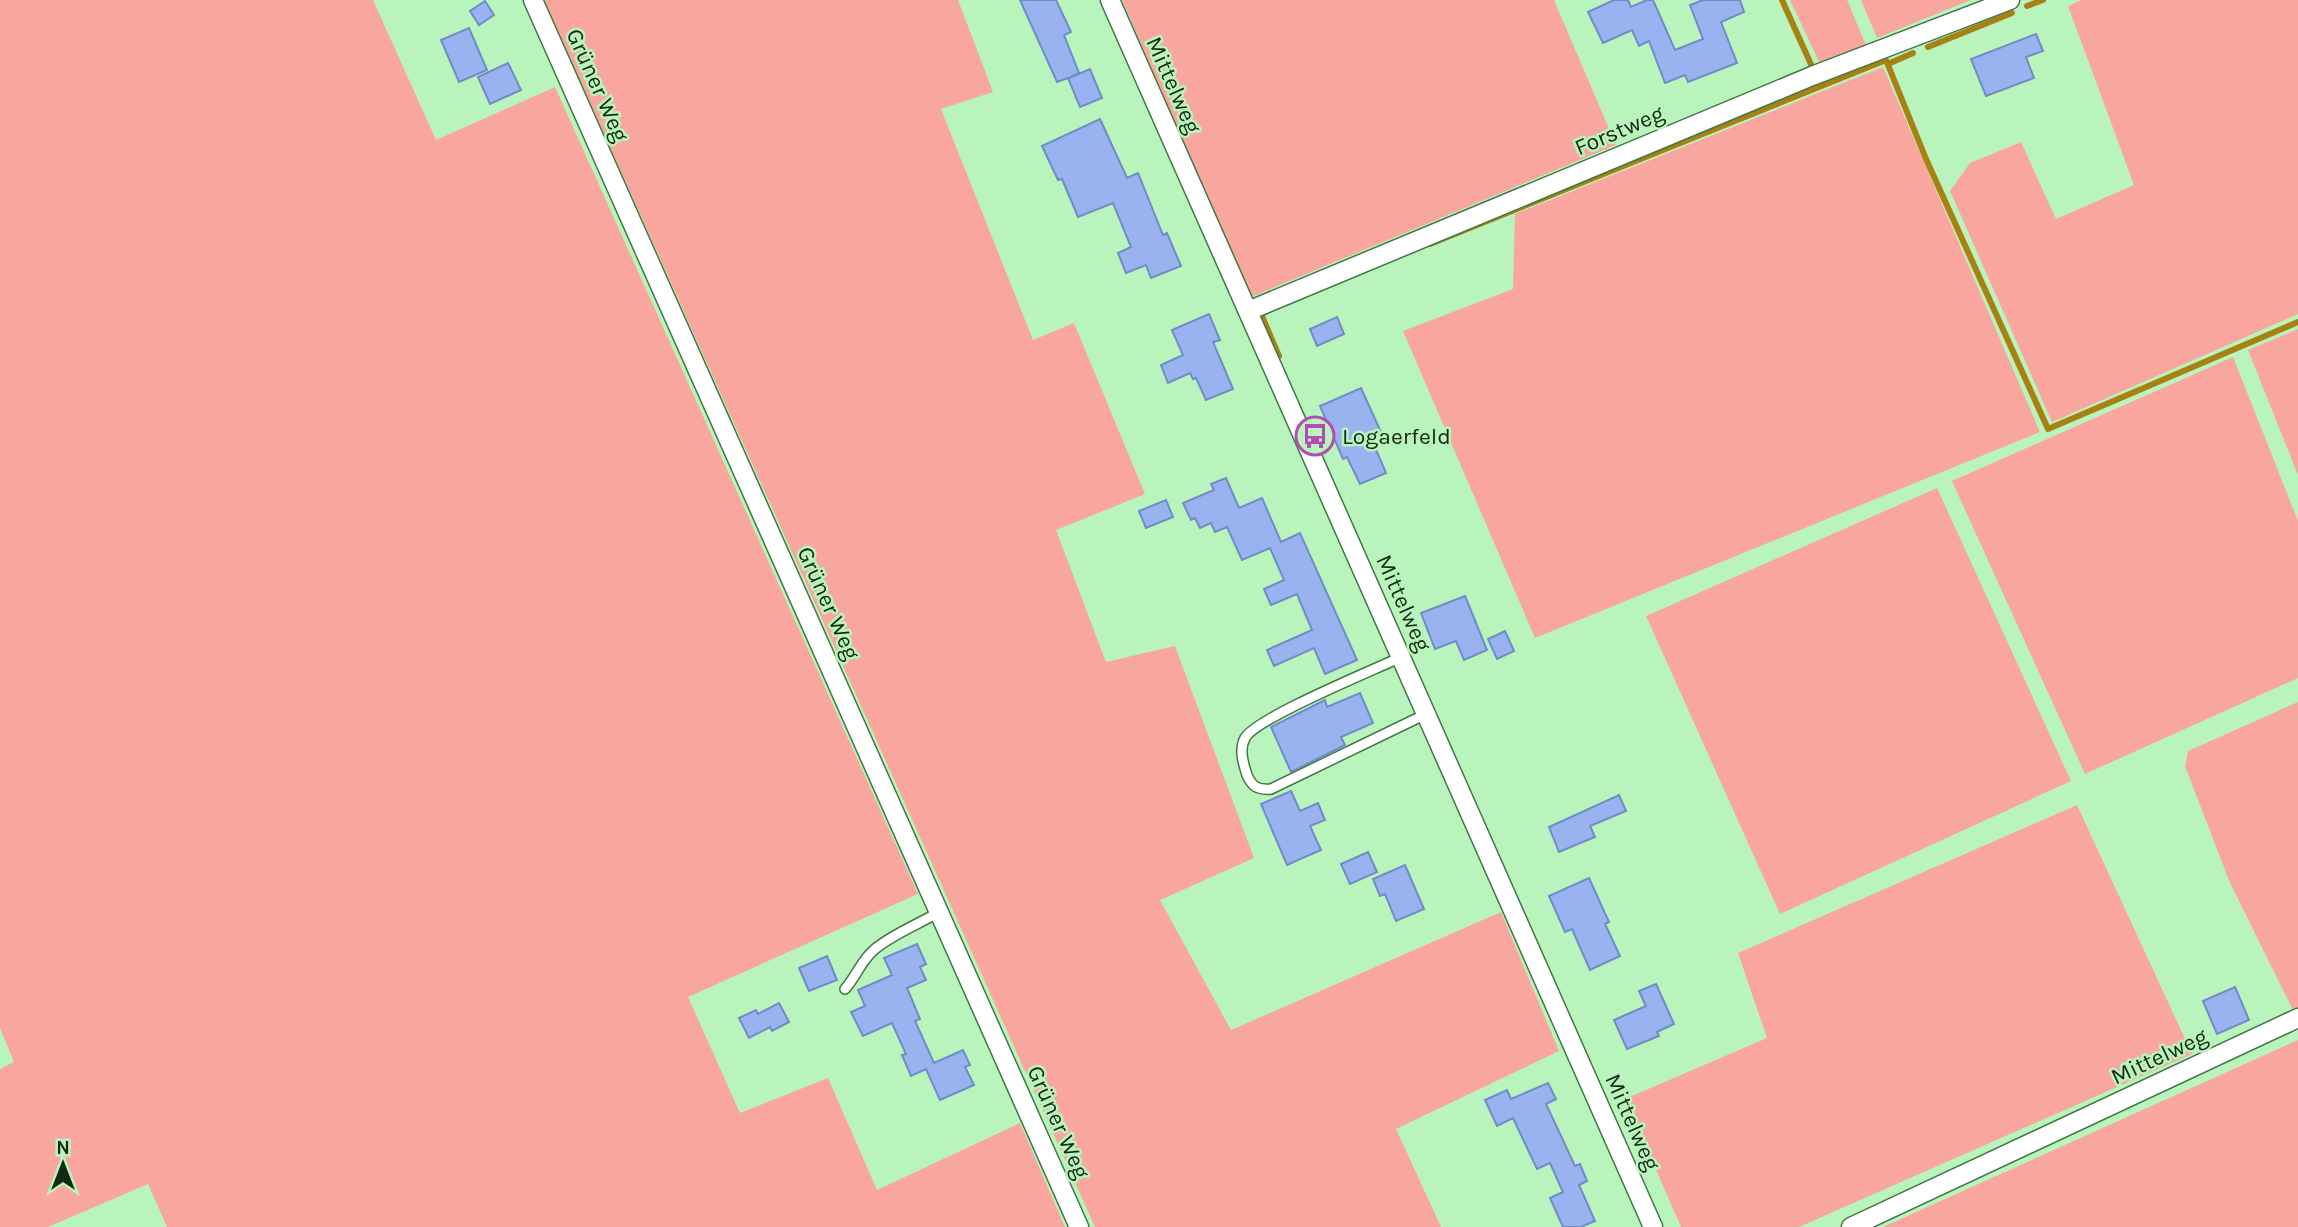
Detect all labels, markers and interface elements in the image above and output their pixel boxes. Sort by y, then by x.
street label: Grüner Weg [561,24,635,146]
street label: Mittelweg [1140,33,1207,138]
street label: Forstweg [1570,100,1668,161]
bus stop icon: Logaerfeld [1294,415,1336,457]
place label: Logaerfeld [1342,423,1451,450]
street label: Grüner Weg [792,542,866,664]
street label: Mittelweg [1370,551,1437,656]
street label: Mittelweg [2107,1022,2212,1091]
street label: Grüner Weg [1022,1061,1096,1183]
street label: Mittelweg [1599,1070,1666,1175]
north arrow [28,1129,98,1199]
text: N [56,1137,70,1159]

